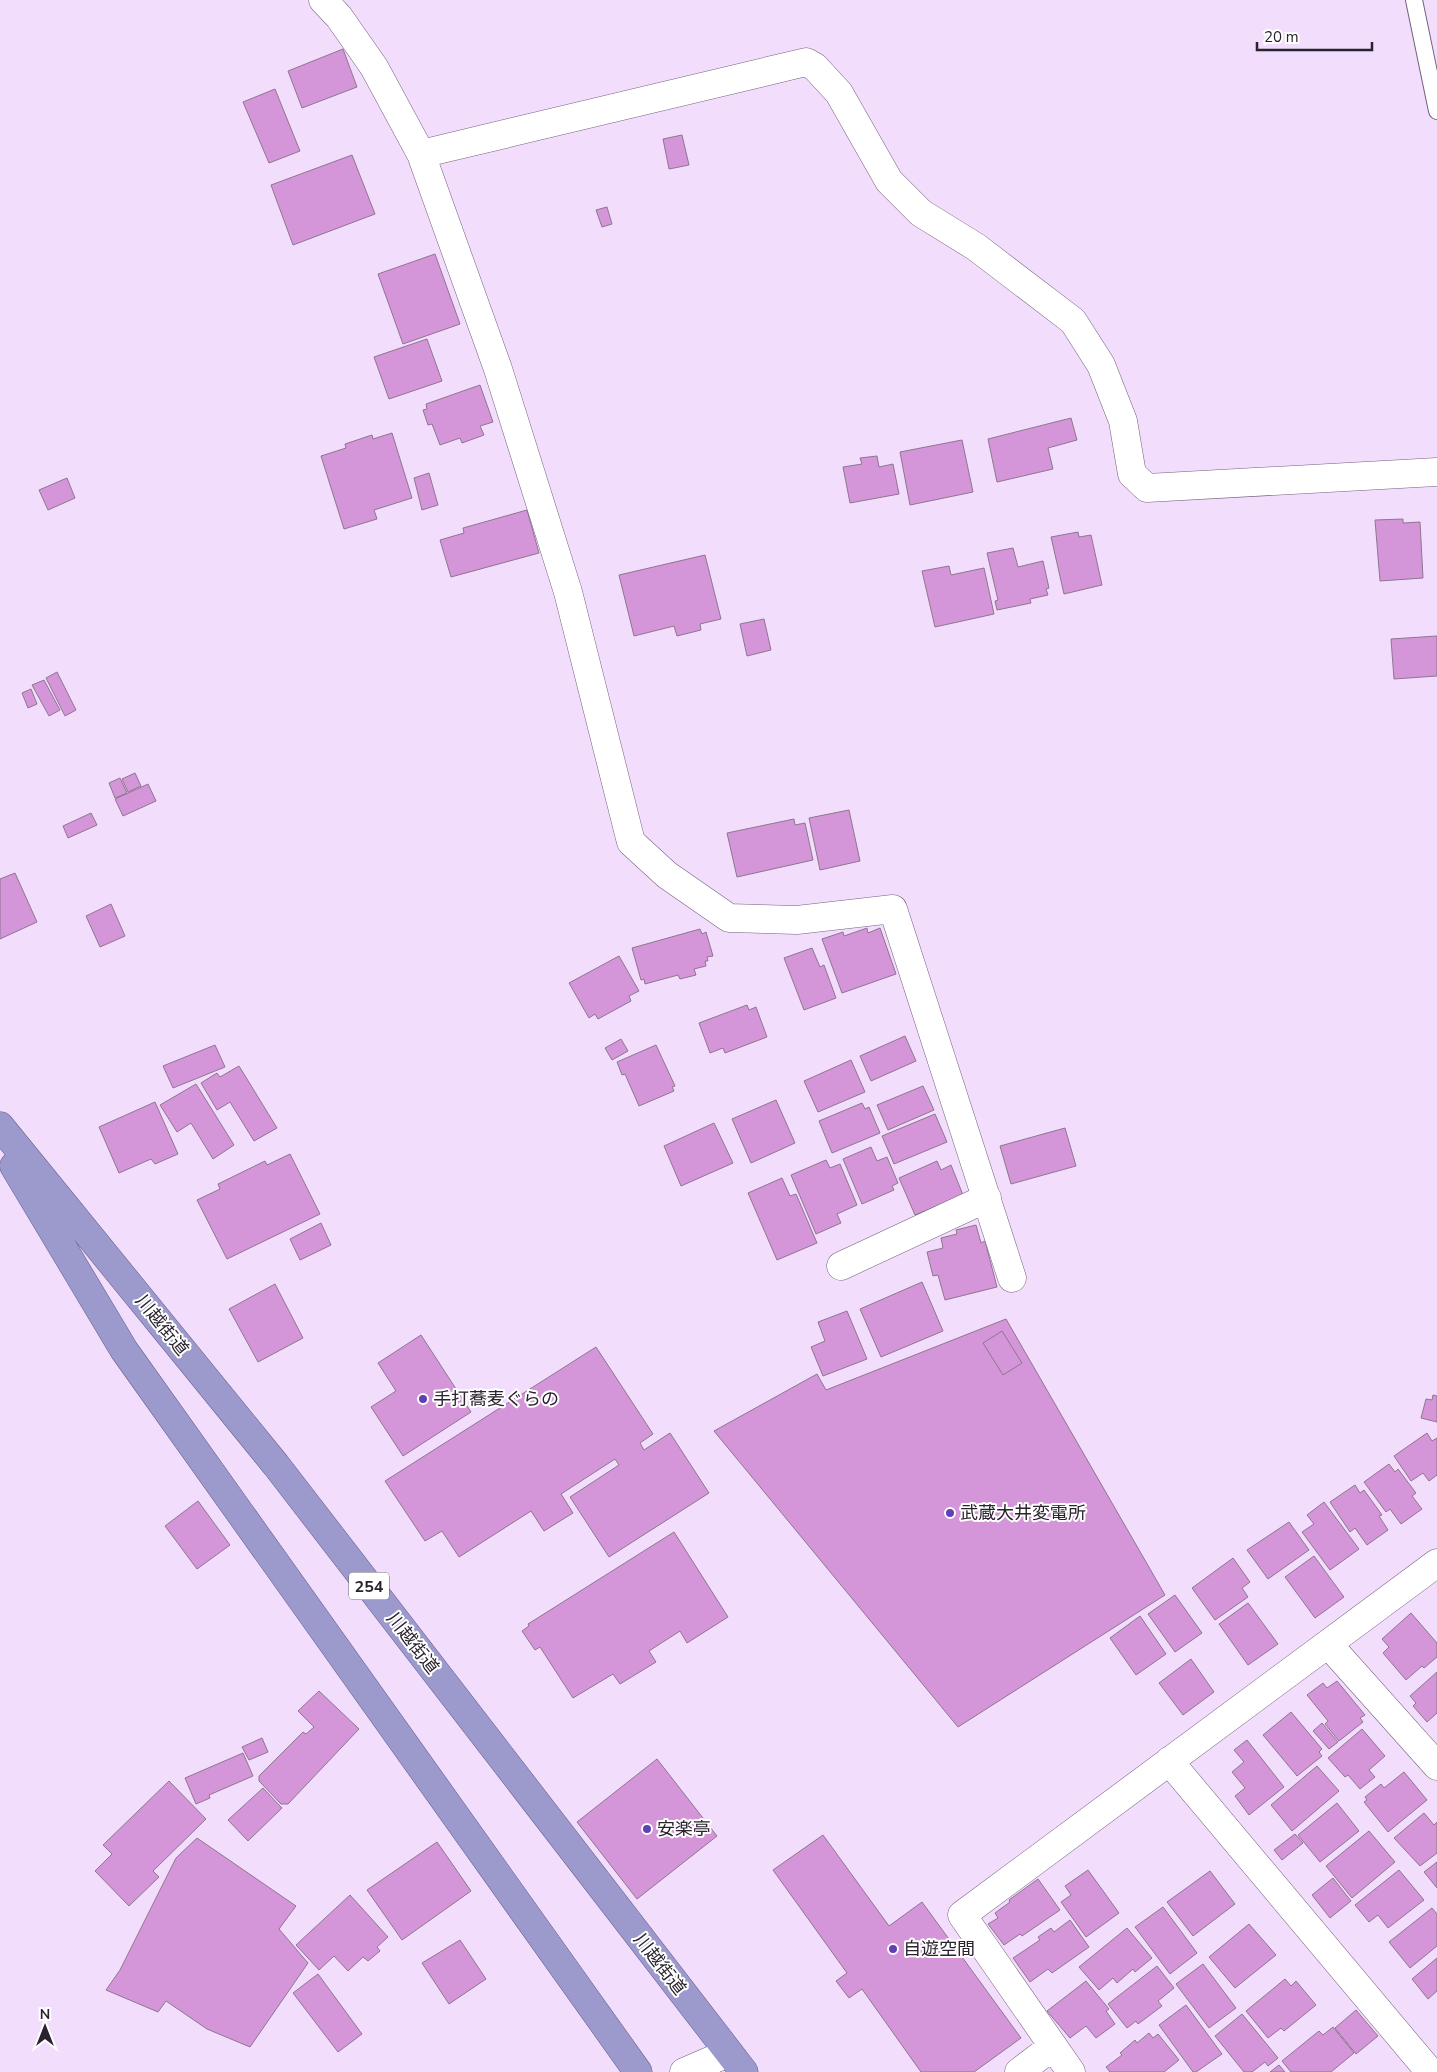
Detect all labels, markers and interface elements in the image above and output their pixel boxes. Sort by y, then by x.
scale bar [1257,20,1372,52]
text: 20 m [1264,27,1299,47]
street label: 川越街道 [130,1289,194,1361]
place label: 手打蕎麦ぐらの [433,1387,559,1411]
marker: 手打蕎麦ぐらの [417,1393,429,1405]
place label: 武蔵大井変電所 [960,1501,1086,1525]
marker: 武蔵大井変電所 [944,1507,956,1519]
road number: 254 [349,1572,389,1600]
street label: 川越街道 [381,1607,445,1679]
place label: 安楽亭 [657,1817,711,1841]
marker: 安楽亭 [641,1823,653,1835]
street label: 川越街道 [628,1928,692,2000]
place label: 自遊空間 [903,1937,975,1961]
marker: 自遊空間 [887,1943,899,1955]
north arrow [20,2002,70,2052]
text: N [40,2005,50,2024]

